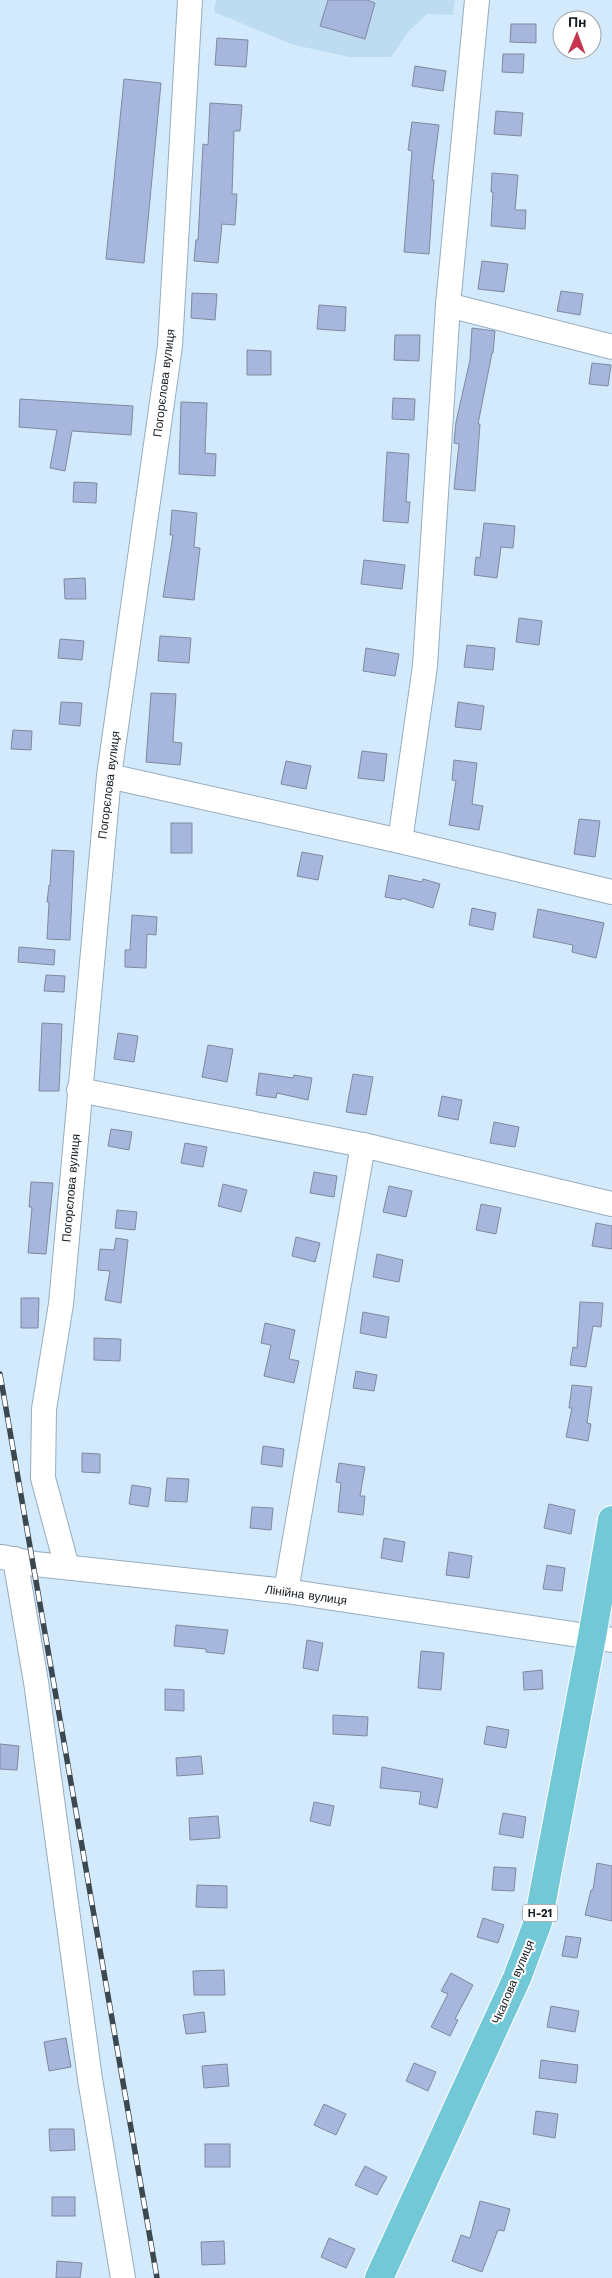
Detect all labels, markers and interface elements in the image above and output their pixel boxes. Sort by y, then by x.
north arrow [552,10,602,60]
text: Пн [568,14,587,30]
street label: Погорєлова вулиця [150,328,178,438]
street label: Погорєлова вулиця [95,730,123,840]
street label: Погорєлова вулиця [59,1133,83,1243]
street label: Лінійна вулиця [264,1582,348,1608]
road number: Н-21 [522,1905,558,1922]
street label: Чкалова вулиця [489,1938,537,2026]

